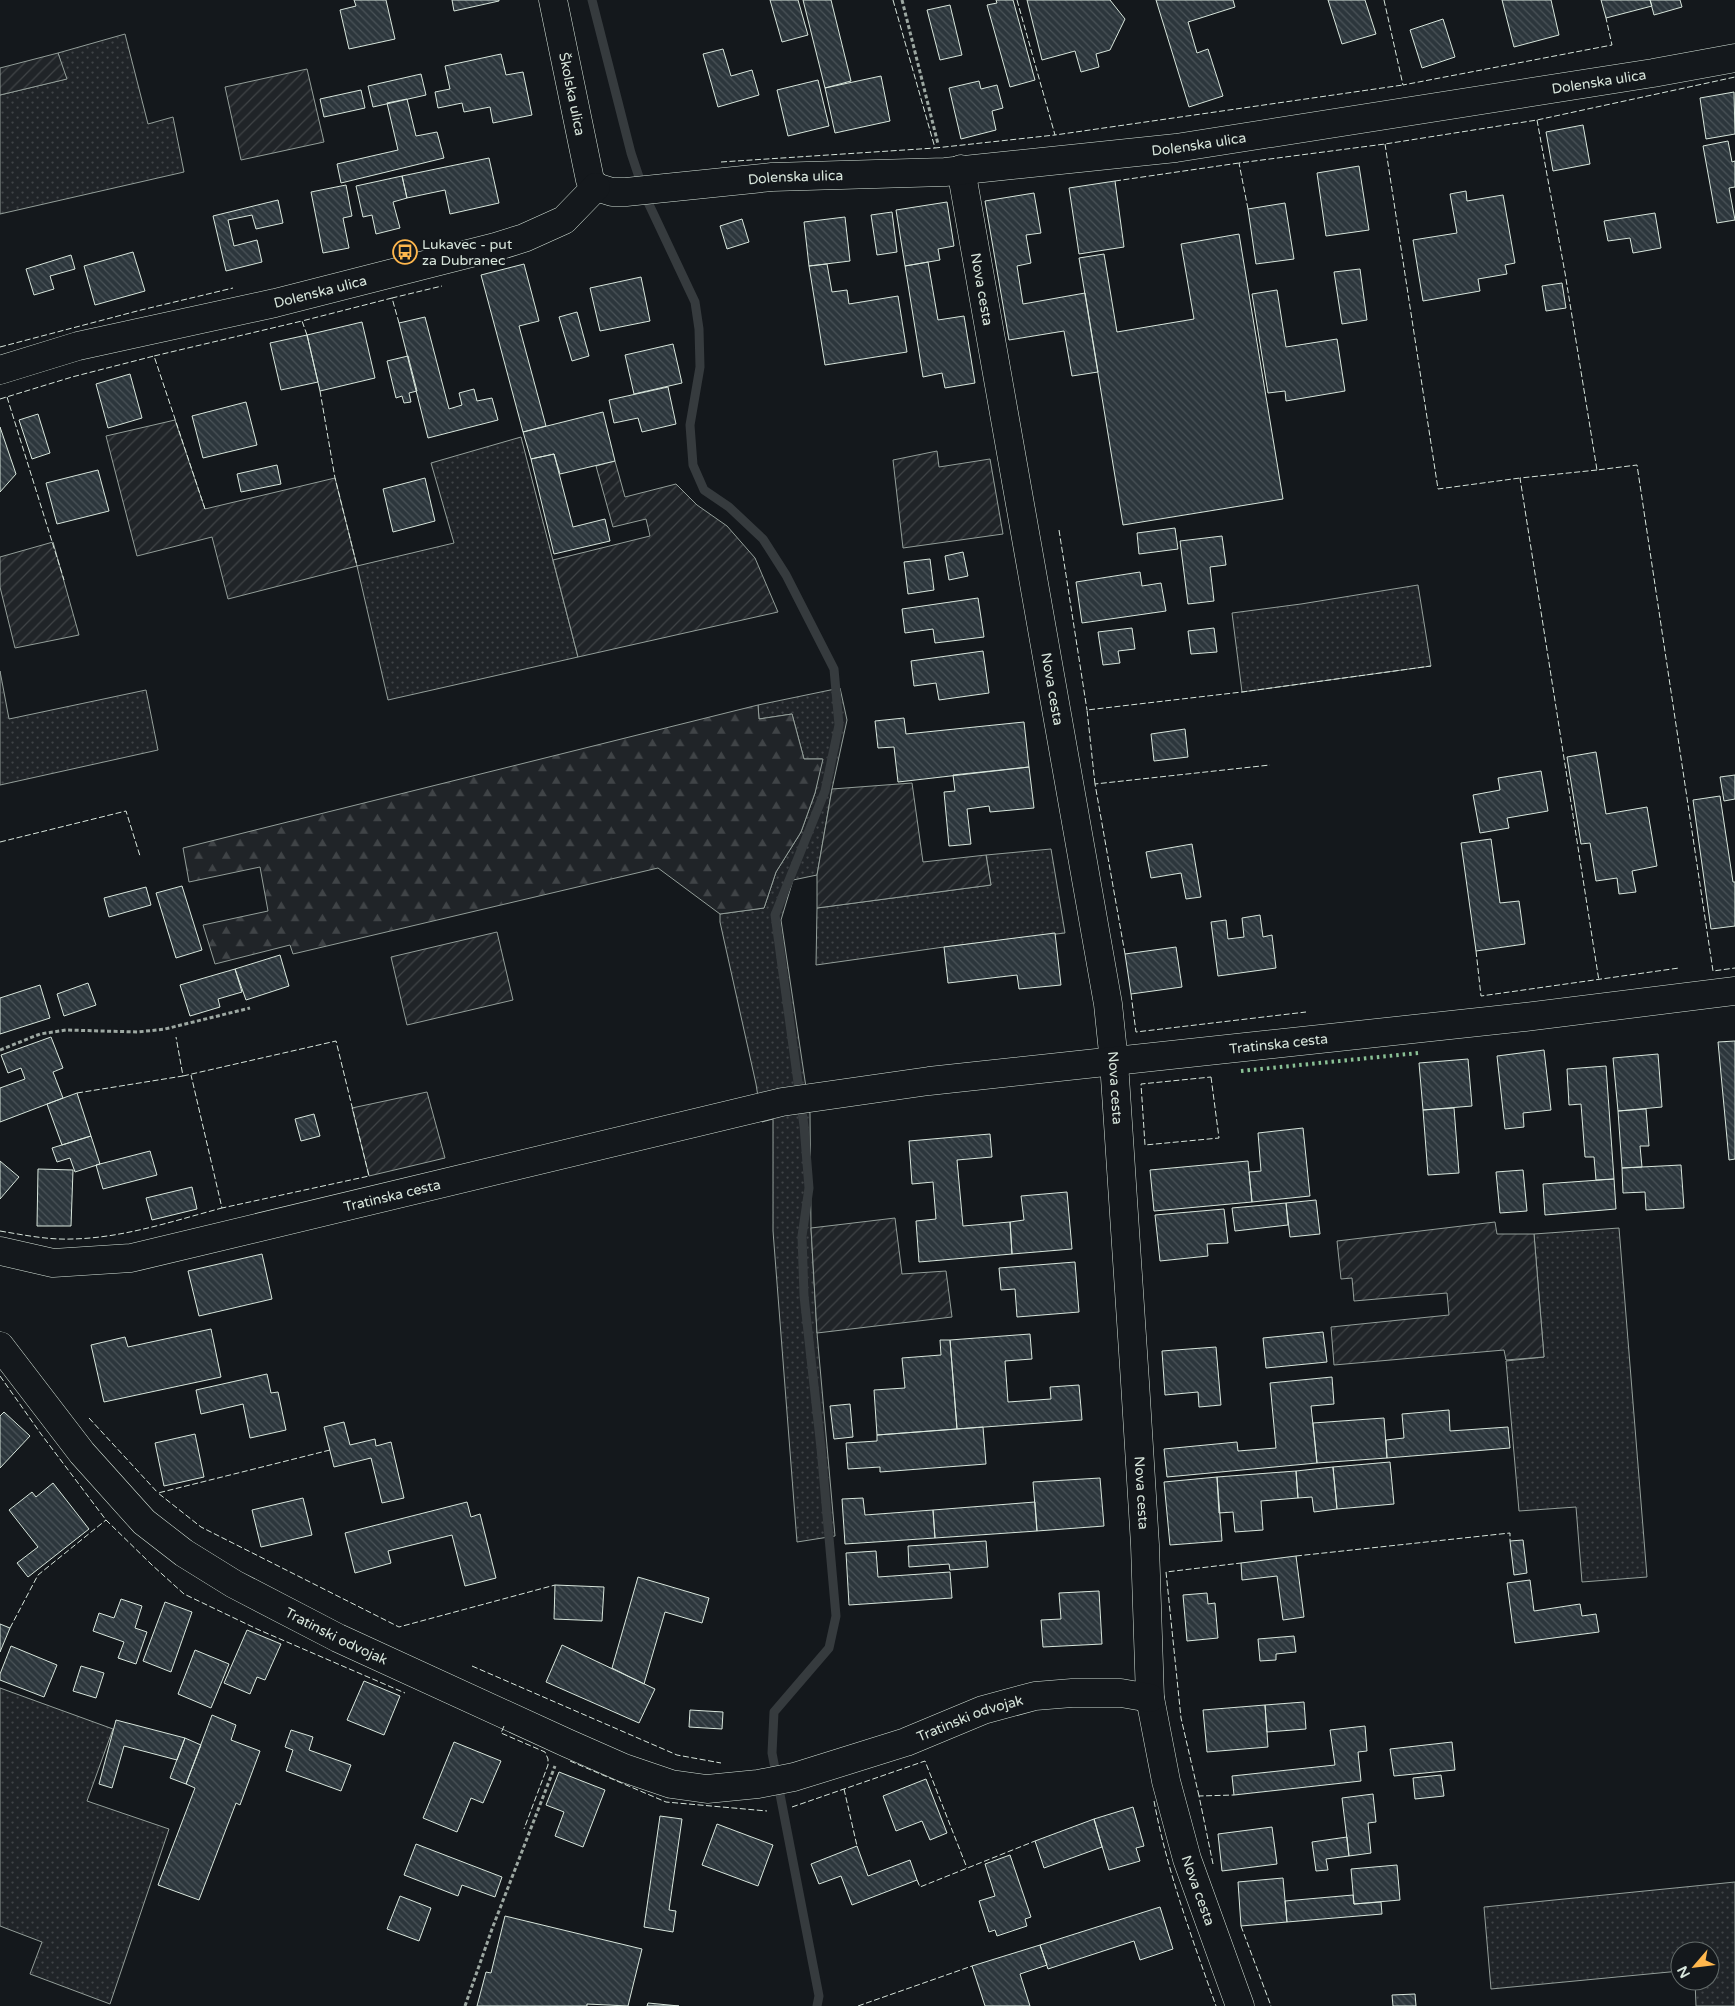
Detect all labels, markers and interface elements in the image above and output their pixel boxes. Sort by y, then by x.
street label: Školska ulica [555,51,589,137]
street label: Dolenska ulica [1551,66,1647,97]
street label: Dolenska ulica [1151,129,1247,159]
street label: Dolenska ulica [747,166,843,188]
place label: Lukavec - put za Dubranec [422,236,513,269]
bus stop icon: Lukavec - put za Dubranec [392,239,418,265]
street label: Nova cesta [967,251,997,327]
street label: Dolenska ulica [272,271,369,311]
street label: Nova cesta [1038,651,1067,727]
street label: Tratinska cesta [1228,1030,1329,1057]
street label: Nova cesta [1104,1050,1127,1125]
street label: Tratinska cesta [342,1176,442,1215]
street label: Nova cesta [1131,1456,1153,1530]
street label: Tratinski odvojak [282,1604,391,1668]
street label: Tratinski odvojak [914,1691,1025,1745]
street label: Nova cesta [1178,1853,1219,1928]
north arrow [1670,1941,1720,1991]
text: N [1674,1963,1694,1981]

